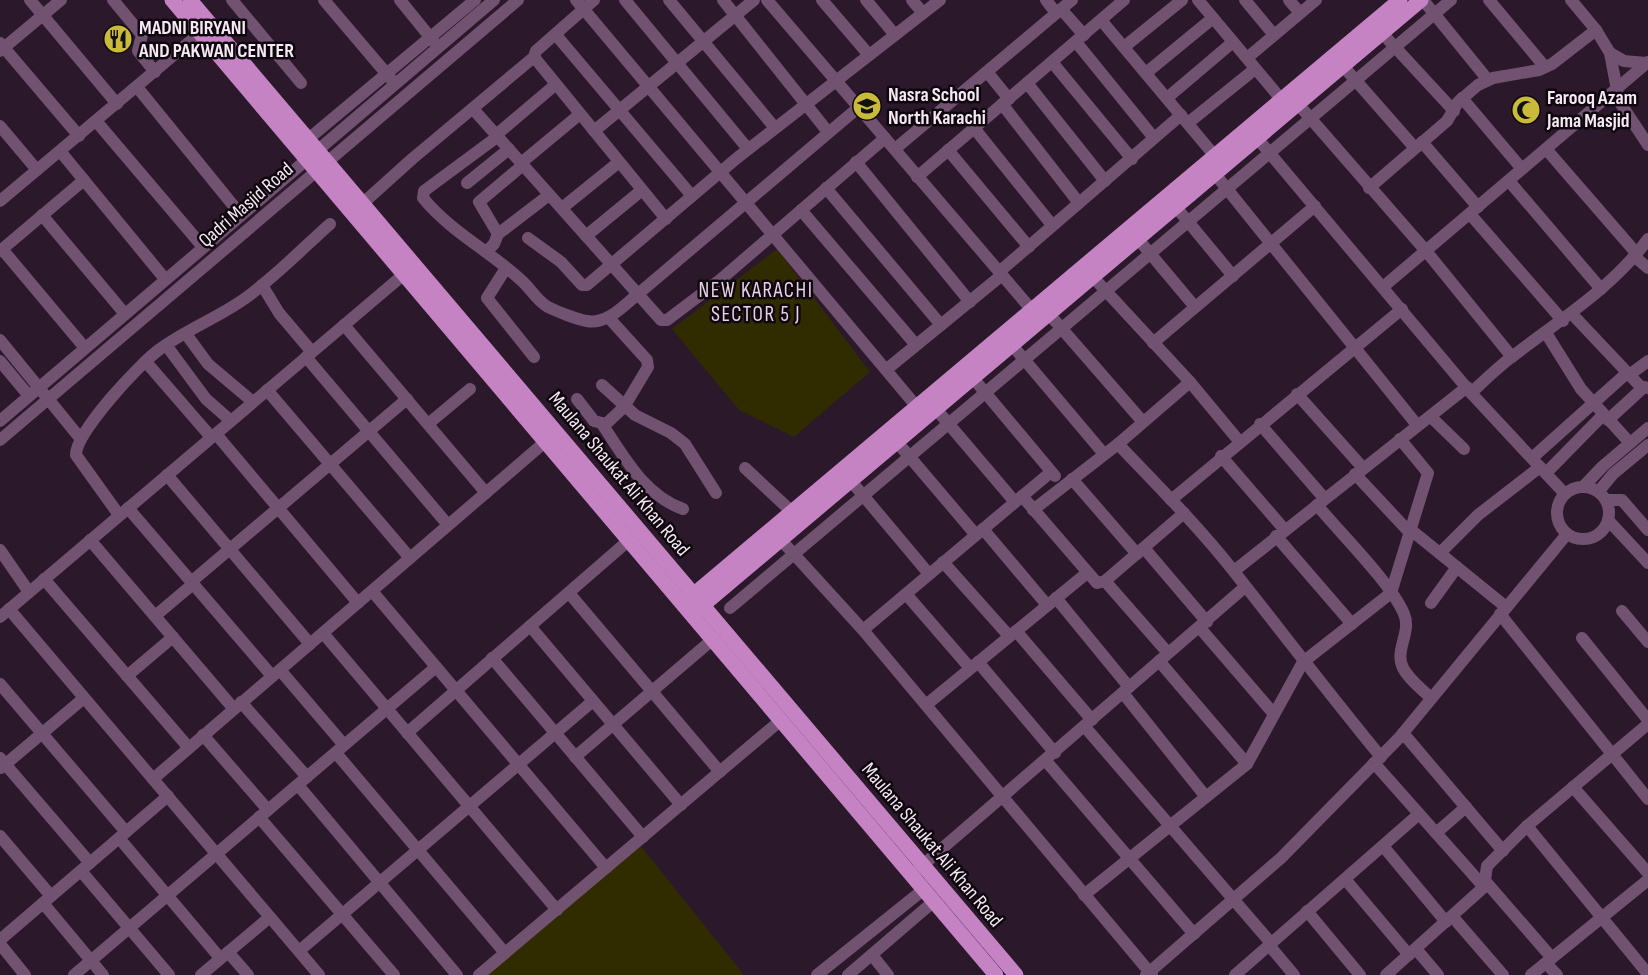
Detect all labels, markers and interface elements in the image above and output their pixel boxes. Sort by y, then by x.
place label: MADNI BIRYANI AND PAKWAN CENTER [138,16,294,63]
restaurant icon: MADNI BIRYANI AND PAKWAN CENTER [102,23,134,55]
place label: Nasra School North Karachi [888,83,986,130]
place label: Farooq Azam Jama Masjid [1546,86,1637,133]
school or university icon: Nasra School North Karachi [851,90,883,122]
mosque icon: Farooq Azam Jama Masjid [1510,94,1542,126]
street label: Qadri Masjid Road [194,157,298,253]
district label: NEW KARACHI SECTOR 5 J [699,278,813,327]
street label: Maulana Shaukat Ali Khan Road [543,387,695,561]
street label: Maulana Shaukat Ali Khan Road [856,758,1008,932]

